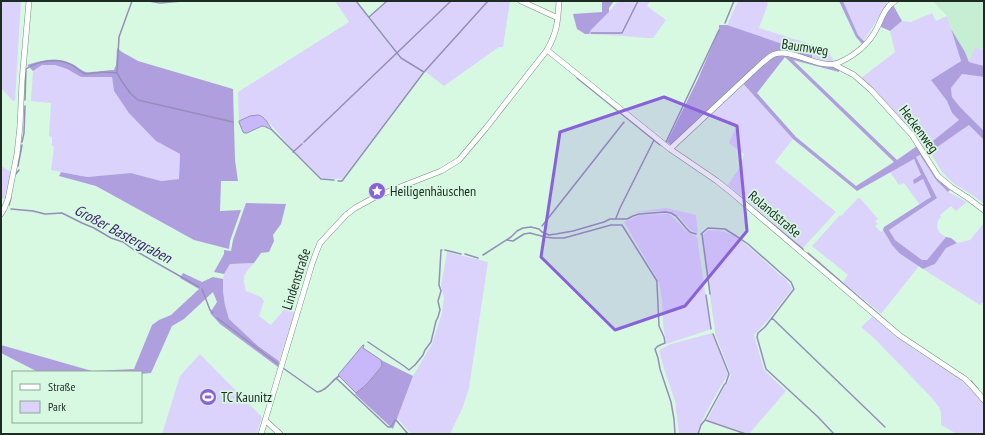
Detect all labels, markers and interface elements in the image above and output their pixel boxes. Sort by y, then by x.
street label: Baumweg [780,34,830,60]
street label: Heckenweg [895,102,943,156]
place icon: Heiligenhäuschen [367,181,387,201]
place label: Heiligenhäuschen [390,182,476,200]
street label: Rolandstraße [745,187,805,242]
water label: Großer Bastergraben [71,200,176,268]
street label: Lindenstraße [278,246,314,312]
legend [12,371,142,423]
text: Straße [48,379,75,394]
sports icon: TC Kaunitz [198,387,218,407]
place label: TC Kaunitz [221,388,272,406]
text: Park [48,399,66,414]

